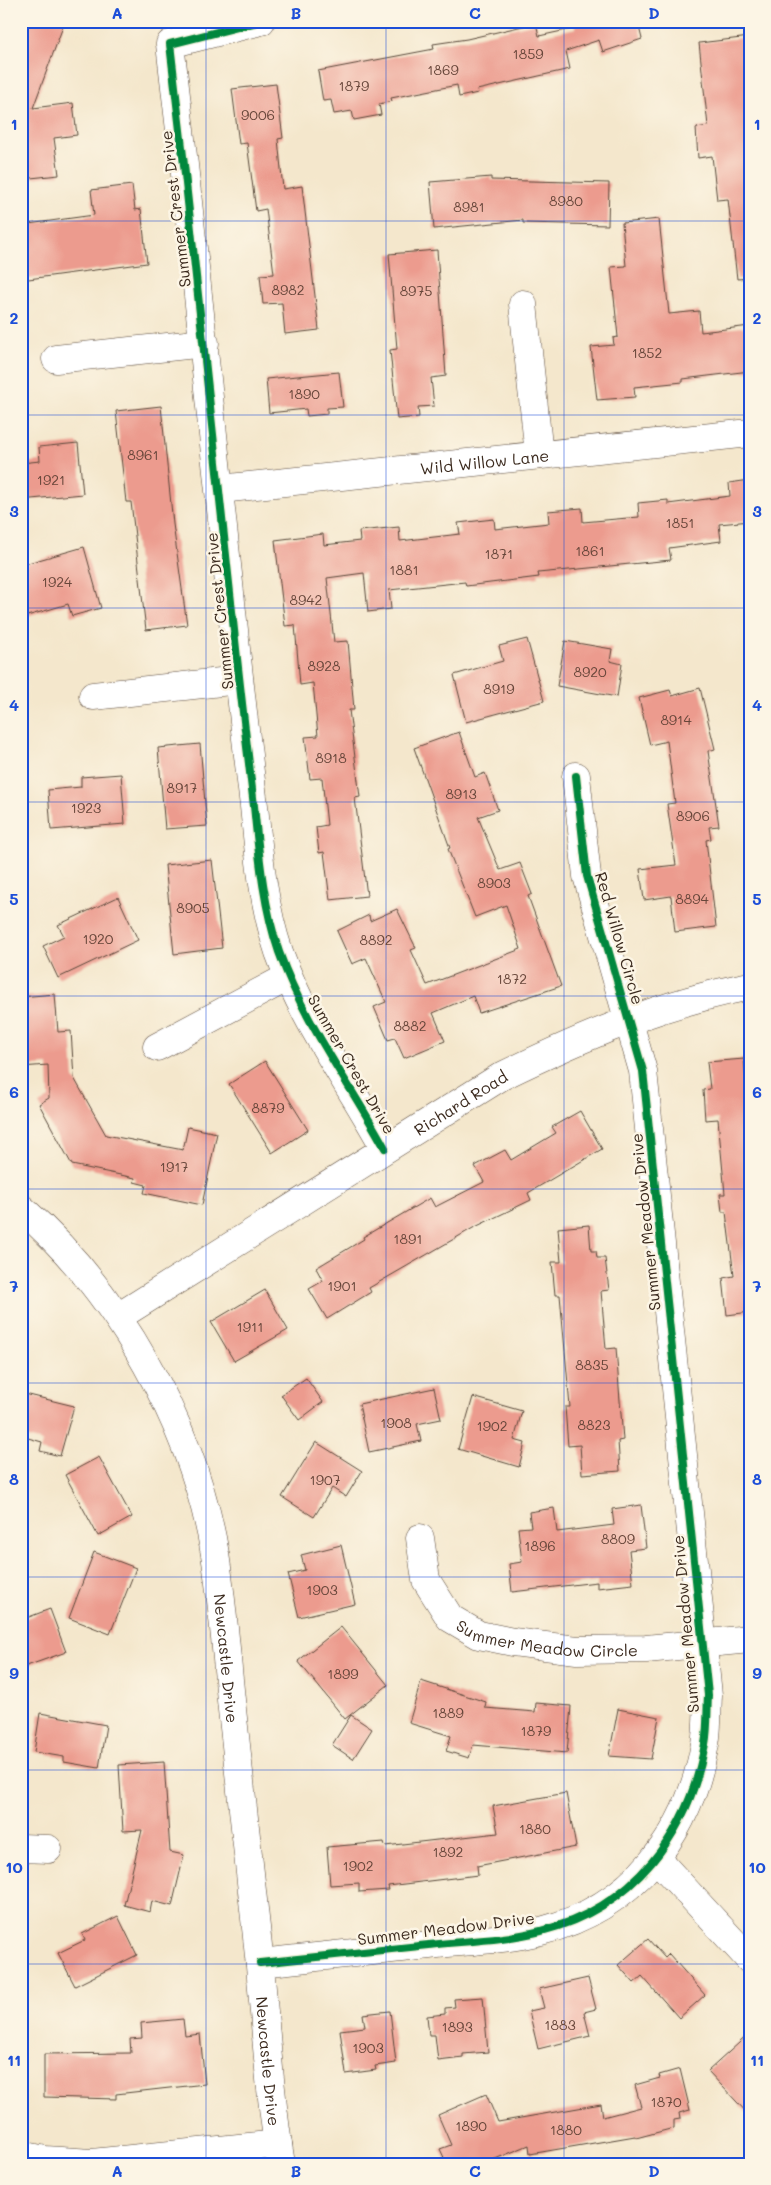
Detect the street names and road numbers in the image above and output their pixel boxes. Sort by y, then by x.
street label: Summer Crest Drive [155,129,195,289]
street label: Wild Willow Lane [419,444,550,478]
street label: Summer Crest Drive [200,531,238,691]
street label: Red Willow Circle [591,869,649,1007]
street label: Summer Crest Drive [303,990,401,1138]
street label: Richard Road [409,1065,511,1140]
street label: Summer Meadow Drive [625,1132,665,1312]
street label: Summer Meadow Drive [667,1534,703,1714]
street label: Newcastle Drive [210,1593,244,1724]
street label: Summer Meadow Circle [453,1614,638,1661]
street label: Summer Meadow Drive [356,1907,536,1949]
street label: Newcastle Drive [252,1996,286,2127]

